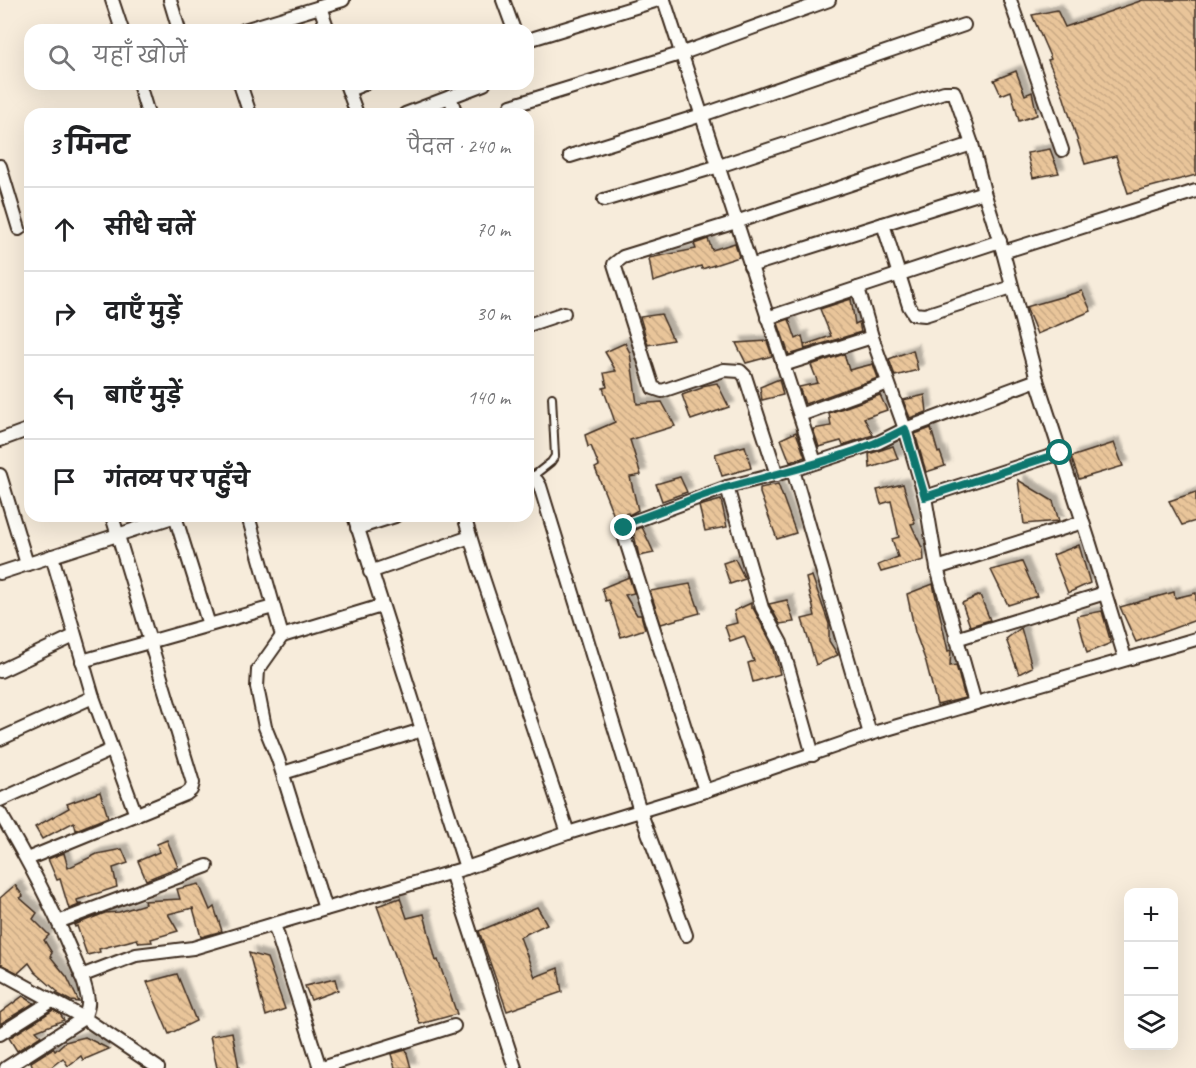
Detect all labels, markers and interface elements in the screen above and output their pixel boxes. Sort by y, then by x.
search box [24,24,534,90]
icon: search [45,41,78,74]
text: यहाँ खोजें [93,42,187,70]
text: 3 मिनट [48,129,129,162]
text: पैदल · 240 m [407,134,510,159]
icon: ahead [48,213,81,246]
text: सीधे चलें [105,214,195,242]
text: 70 m [476,217,510,242]
icon: right [48,297,81,330]
text: दाएँ मुड़ें [105,298,181,326]
text: 30 m [476,301,510,326]
icon: left [48,381,81,414]
text: बाएँ मुड़ें [105,382,182,410]
text: 140 m [467,385,510,410]
route start [1046,439,1072,465]
icon: arrive [48,465,81,498]
text: गंतव्य पर पहुँचे [105,466,249,494]
route end [610,514,636,540]
map controls [1124,888,1178,1050]
button: + [1124,888,1178,942]
button: − [1124,942,1178,996]
button: layers [1124,996,1178,1050]

